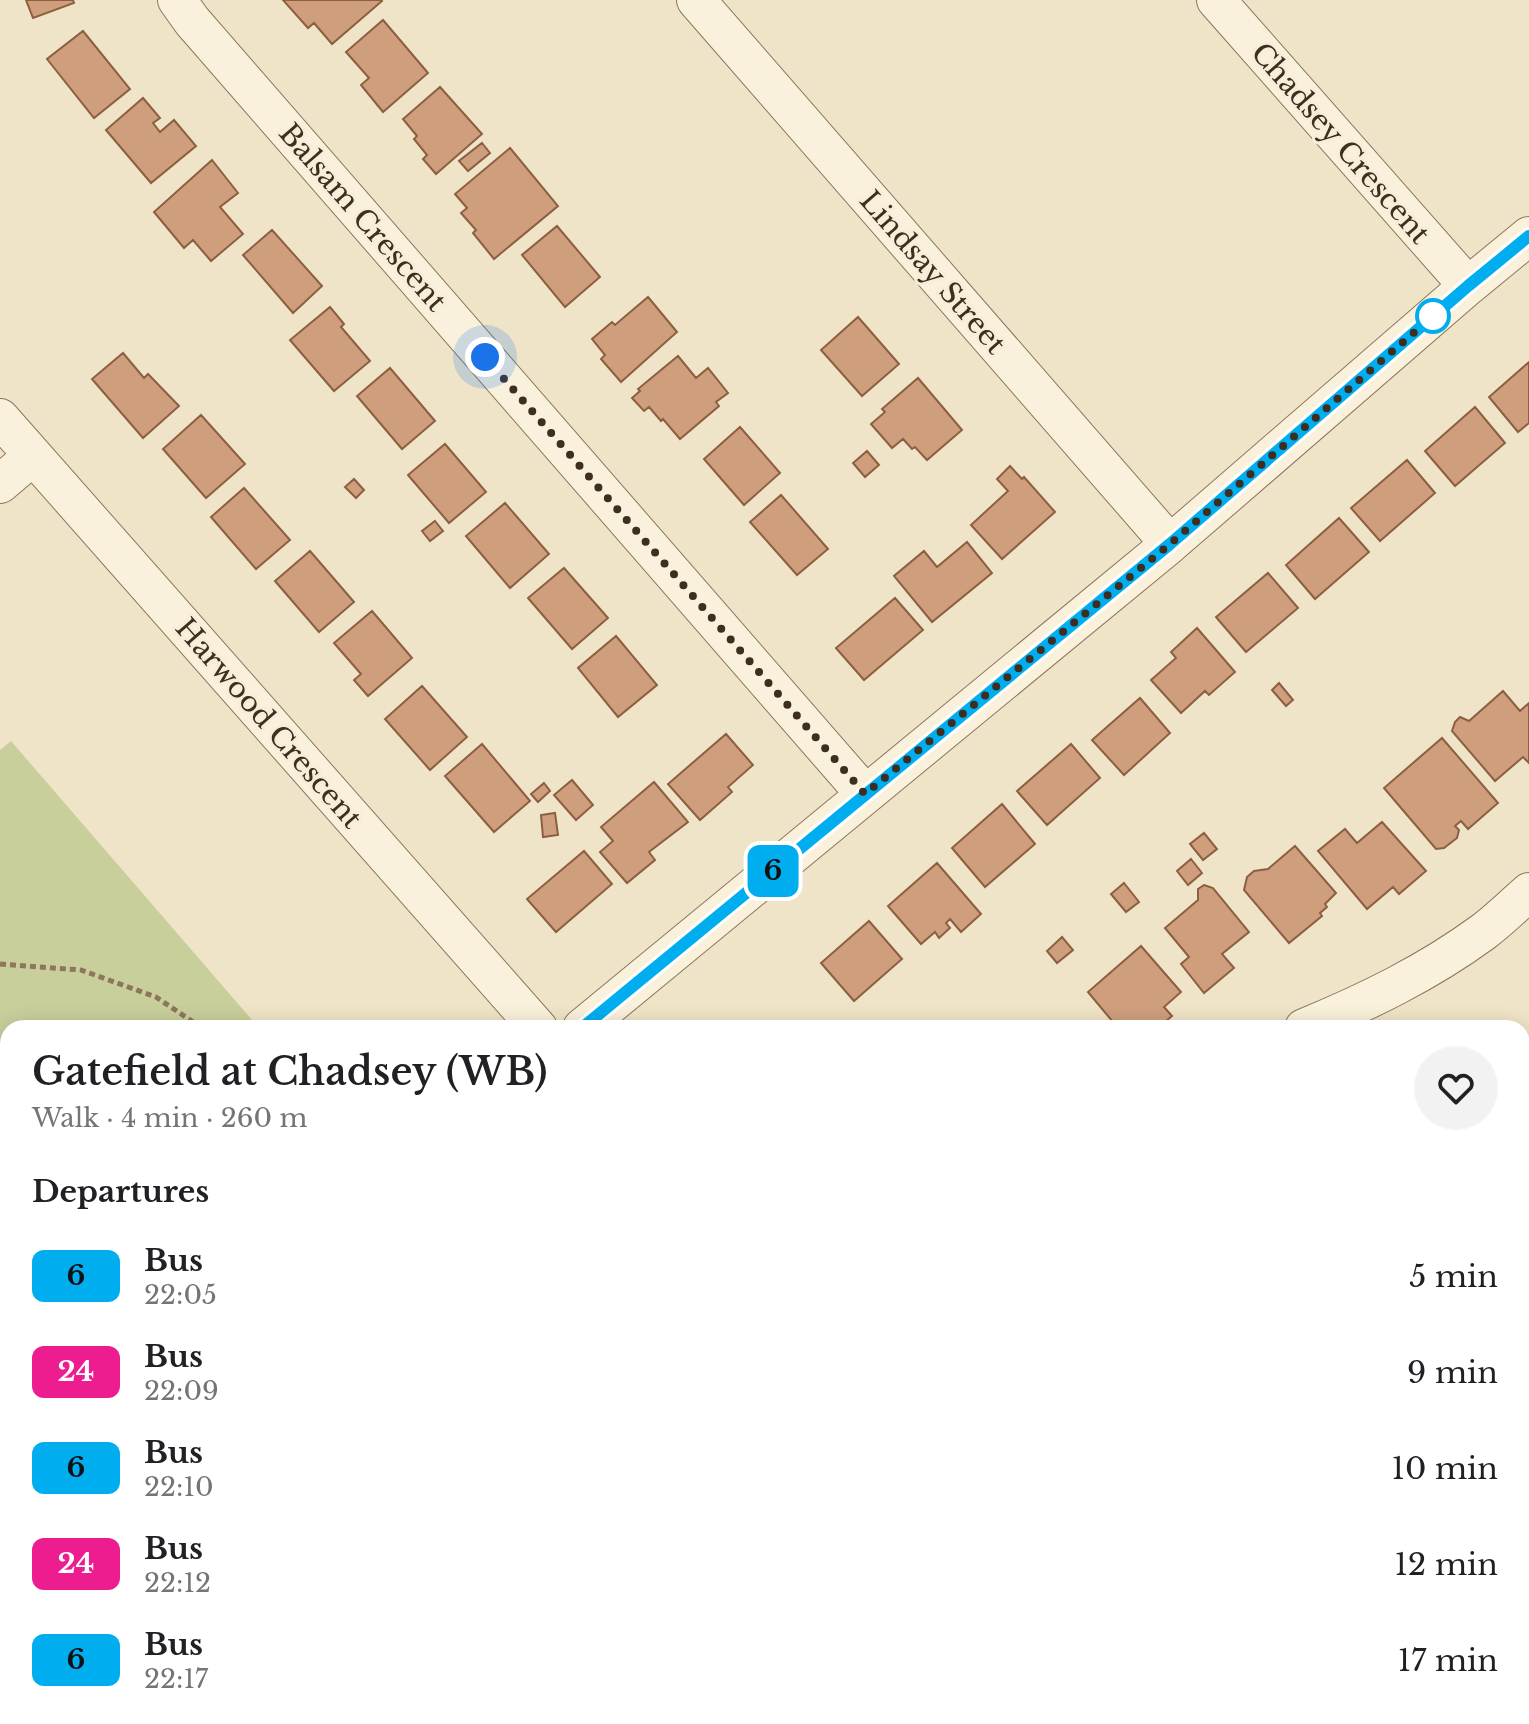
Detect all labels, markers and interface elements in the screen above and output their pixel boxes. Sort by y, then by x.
street label: Chadsey Crescent [1244,36,1438,251]
street label: Balsam Crescent [271,116,454,319]
street label: Lindsay Street [852,183,1013,361]
unlabelled marker [1416,299,1450,333]
your location [465,337,505,377]
street label: Harwood Crescent [168,611,370,836]
line badge: 6 [747,845,799,897]
text: 6 [764,853,782,888]
button: heart [1414,1046,1498,1130]
text: Gatefield at Chadsey (WB) [32,1048,547,1095]
text: Walk · 4 min · 260 m [32,1102,307,1134]
text: Departures [32,1173,209,1210]
text: Bus [144,1242,203,1279]
text: 6 [67,1258,85,1293]
text: 5 min [1409,1258,1498,1295]
text: 22:05 [144,1279,217,1311]
text: Bus [144,1338,203,1375]
text: 24 [58,1354,94,1389]
text: 9 min [1407,1354,1498,1391]
text: 22:09 [144,1375,219,1407]
text: Bus [144,1434,203,1471]
text: 6 [67,1450,85,1485]
text: 10 min [1392,1450,1498,1487]
text: 22:10 [144,1471,214,1503]
text: Bus [144,1530,203,1567]
text: 24 [58,1546,94,1581]
text: 12 min [1394,1546,1498,1583]
text: 22:12 [144,1567,211,1599]
text: Bus [144,1626,203,1663]
text: 6 [67,1642,85,1677]
text: 17 min [1398,1642,1498,1679]
text: 22:17 [144,1663,208,1695]

